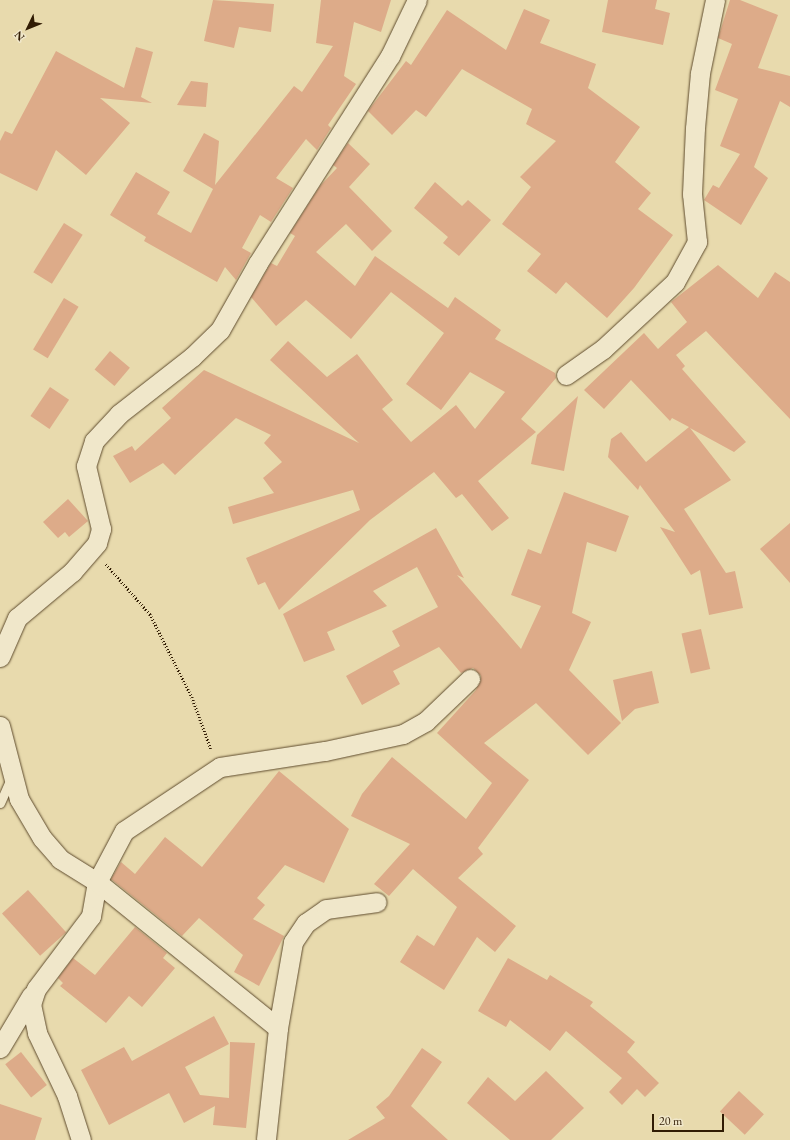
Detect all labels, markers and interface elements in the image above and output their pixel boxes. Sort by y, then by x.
north arrow [8,8,48,48]
text: N [11,28,27,44]
scale bar [654,1106,726,1132]
text: 20 m [659,1113,682,1129]

